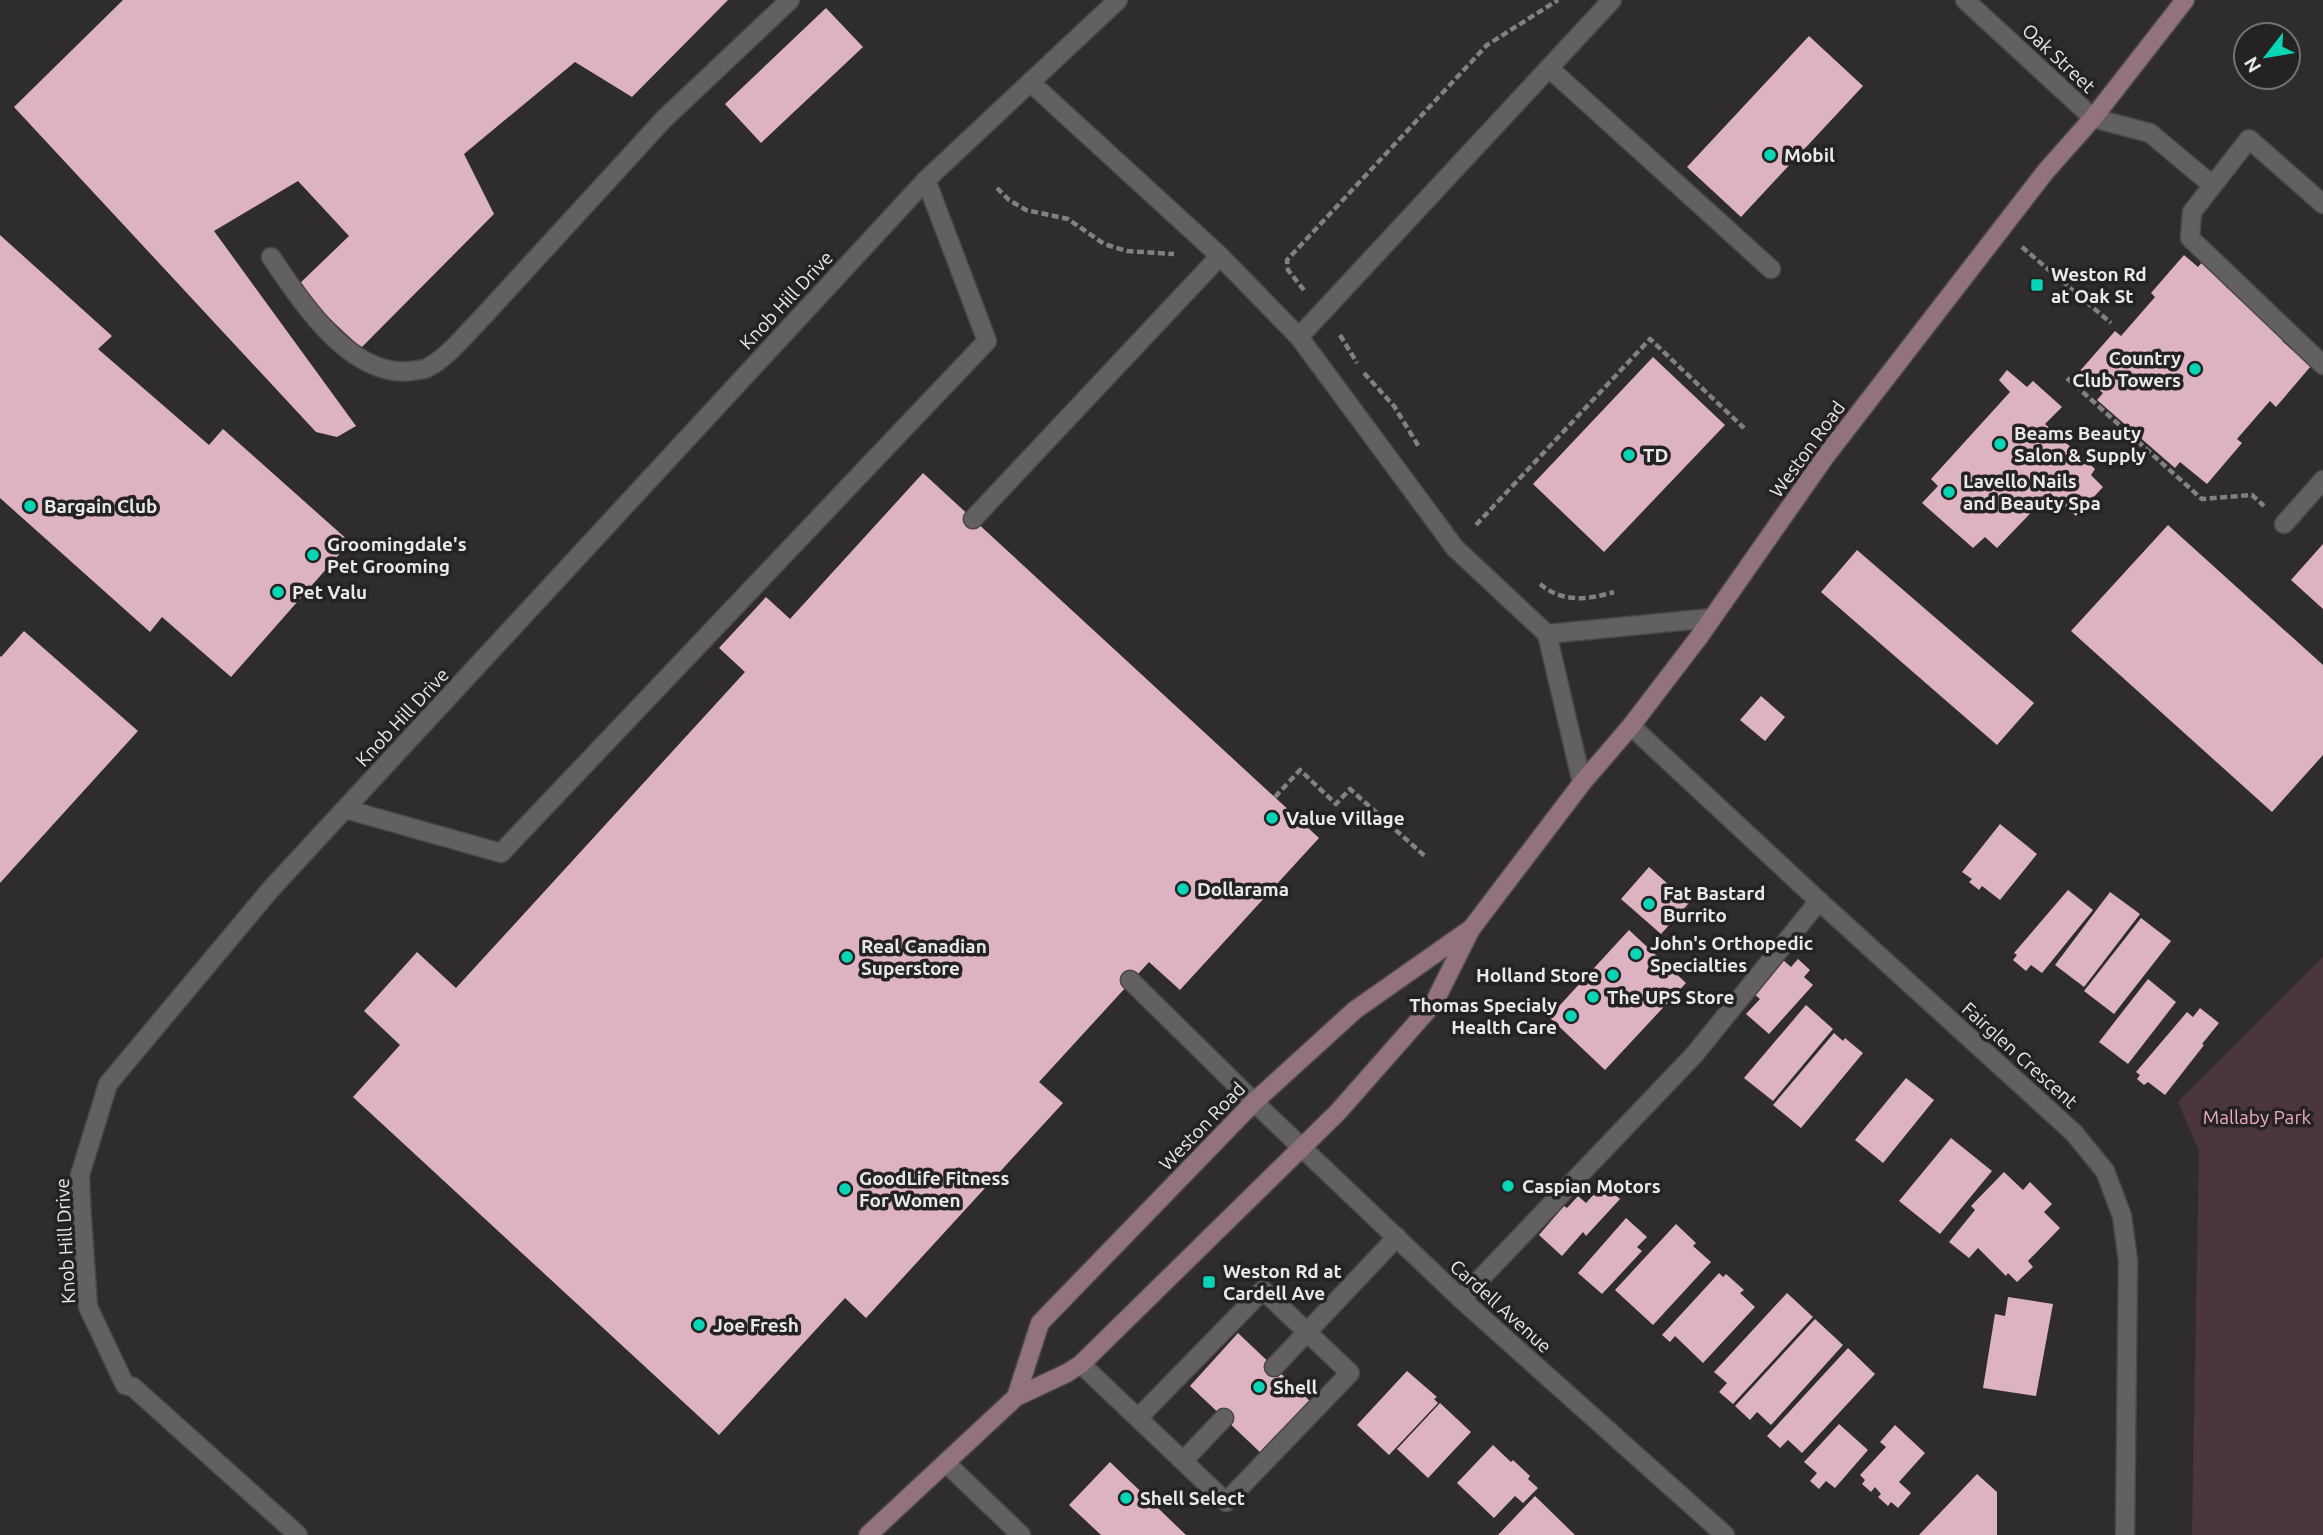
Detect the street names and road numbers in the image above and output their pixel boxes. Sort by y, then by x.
street label: Oak Street [2018,19,2100,98]
street label: Knob Hill Drive [735,246,837,354]
street label: Weston Road [1765,397,1849,501]
street label: Knob Hill Drive [351,663,453,771]
street label: Fairglen Crescent [1958,997,2083,1113]
street label: Weston Road [1155,1078,1249,1174]
street label: Knob Hill Drive [51,1177,79,1305]
street label: Cardell Avenue [1446,1255,1556,1357]

